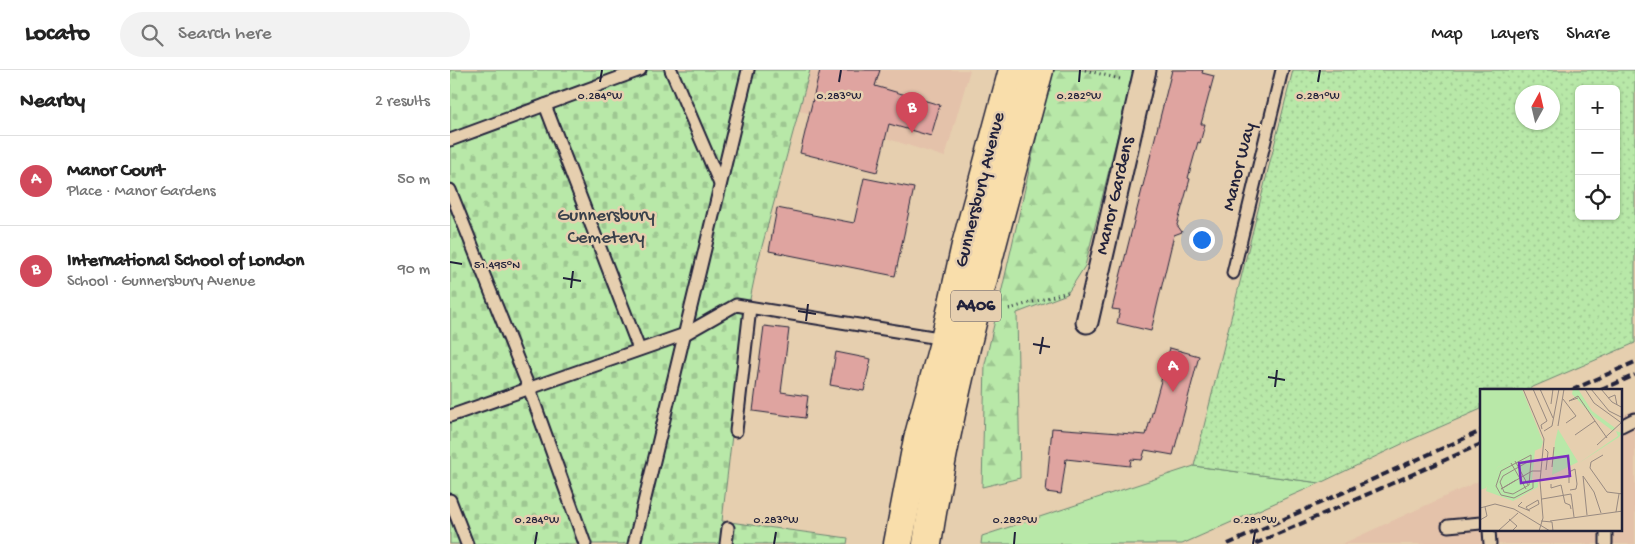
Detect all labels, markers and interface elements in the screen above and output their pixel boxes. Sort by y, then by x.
search box [120,12,470,57]
text: Locato [25,20,90,49]
icon: search [138,21,166,49]
text: Search here [178,23,272,46]
text: Map [1431,24,1463,45]
text: Layers [1491,24,1538,45]
text: Share [1566,24,1610,45]
north arrow [1515,85,1560,130]
map controls [1575,85,1620,220]
button: + [1575,85,1620,130]
text: Nearby [20,90,85,115]
text: 0.284°W [578,90,622,104]
text: 0.283°W [817,90,861,104]
text: 0.282°W [1057,90,1101,104]
text: 0.281°W [1296,90,1340,104]
pin: B [896,92,928,133]
text: 2 results [375,93,430,112]
street label: Gunnersbury Avenue [951,110,1011,270]
street label: Manor Way [1218,120,1262,213]
button: − [1575,130,1620,175]
street label: Manor Gardens [1091,134,1141,257]
text: Manor Court [67,160,164,183]
text: A [31,171,41,190]
text: 50 m [397,171,430,190]
button: locate [1575,175,1620,220]
text: Place · Manor Gardens [67,183,216,202]
park label: Gunnersbury Cemetery [557,205,655,250]
your location [1189,227,1215,253]
text: International School of London [67,250,304,273]
text: 51.495°N [474,259,520,273]
text: B [32,261,40,280]
text: 90 m [398,261,430,280]
text: School · Gunnersbury Avenue [67,273,255,292]
road number: A406 [951,290,1001,322]
pin: A [1157,351,1189,392]
inset map [1480,389,1622,532]
text: 0.284°W [515,514,559,528]
text: 0.283°W [754,514,798,528]
text: 0.282°W [993,514,1037,528]
text: 0.281°W [1233,514,1277,528]

